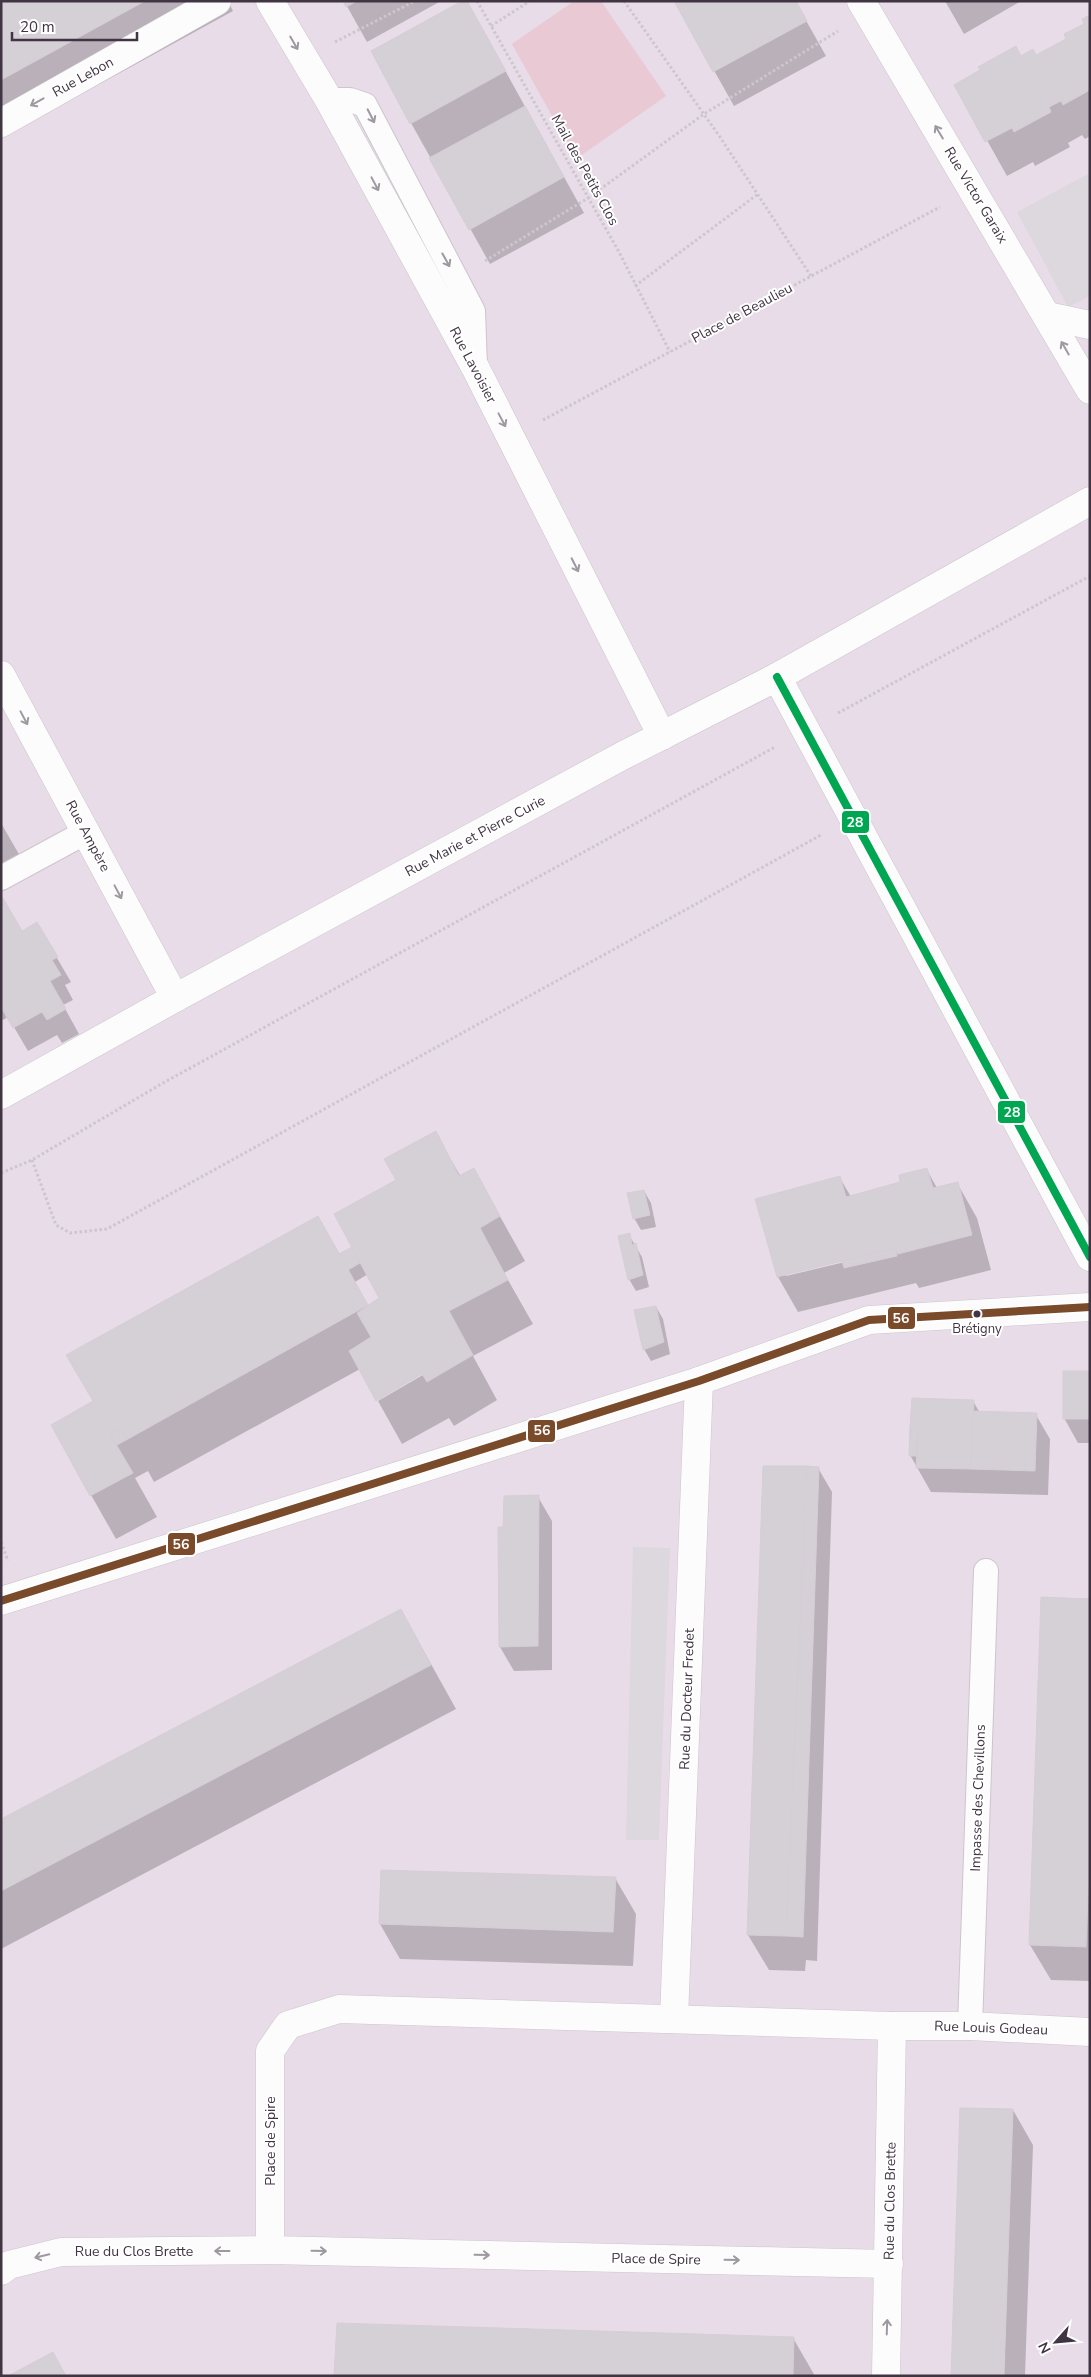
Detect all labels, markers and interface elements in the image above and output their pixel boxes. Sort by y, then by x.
scale bar [12,10,138,42]
text: 20 m [20,17,55,37]
one-way arrow [290,36,300,50]
street label: Rue Lebon [49,52,117,102]
one-way arrow [31,98,45,108]
one-way arrow [367,108,376,123]
street label: Mail des Petits Clos [547,111,623,229]
one-way arrow [933,126,943,140]
street label: Rue Victor Garaix [940,143,1013,247]
one-way arrow [370,177,380,192]
one-way arrow [441,252,451,267]
street label: Place de Beaulieu [688,278,796,348]
street label: Rue Lavoisier [445,324,501,406]
one-way arrow [1060,341,1070,356]
one-way arrow [497,412,507,427]
one-way arrow [571,557,581,572]
one-way arrow [20,710,30,725]
street label: Rue Marie et Pierre Curie [402,791,548,881]
street label: Rue Ampère [61,797,115,875]
line badge: 28 [841,810,870,834]
text: 28 [847,813,863,832]
one-way arrow [114,884,123,899]
line badge: 28 [997,1100,1026,1124]
text: 28 [1004,1103,1020,1122]
line badge: 56 [887,1306,916,1330]
text: 56 [893,1309,909,1328]
marker: Brétigny [972,1309,982,1319]
place label: Brétigny [952,1320,1002,1338]
line badge: 56 [527,1419,556,1443]
text: 56 [534,1421,550,1440]
line badge: 56 [167,1532,196,1556]
text: 56 [173,1535,189,1554]
street label: Rue du Docteur Fredet [675,1628,699,1770]
street label: Impasse des Chevillons [966,1724,990,1872]
street label: Rue Louis Godeau [934,2017,1048,2039]
street label: Place de Spire [261,2096,280,2186]
street label: Rue du Clos Brette [879,2142,901,2260]
street label: Rue du Clos Brette [75,2242,193,2261]
one-way arrow [214,2246,230,2255]
one-way arrow [310,2246,327,2256]
street label: Place de Spire [611,2249,701,2269]
one-way arrow [473,2250,489,2260]
one-way arrow [35,2252,51,2261]
one-way arrow [723,2255,739,2265]
north arrow [1031,2317,1081,2367]
one-way arrow [882,2319,892,2336]
text: N [1034,2339,1056,2357]

